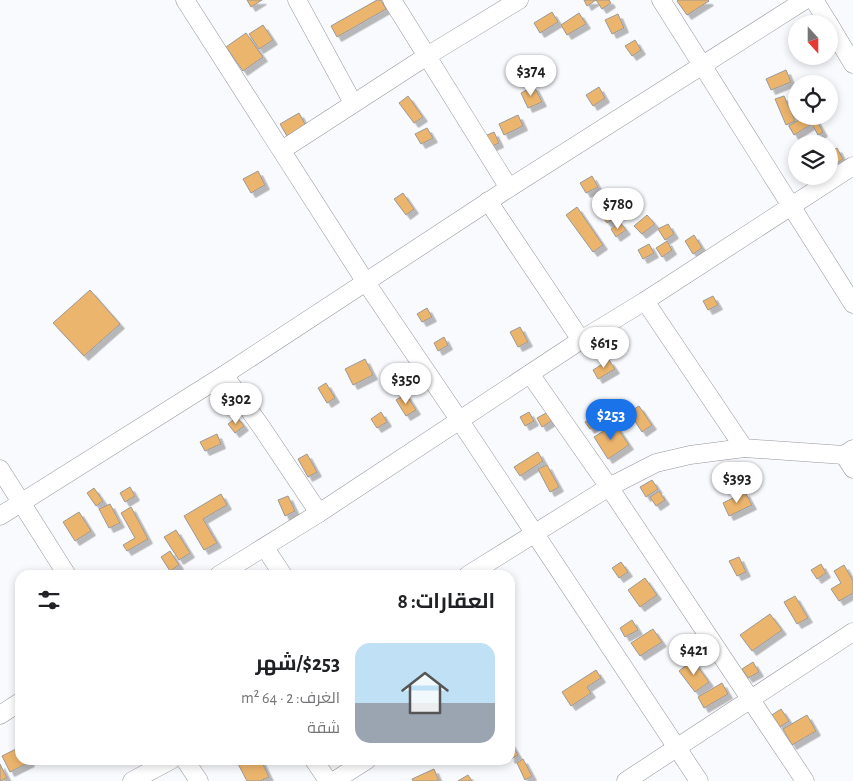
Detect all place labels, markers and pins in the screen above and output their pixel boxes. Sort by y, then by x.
pin: $374 [501,54,561,97]
pin: $780 [588,188,648,230]
pin: $615 [574,326,634,369]
pin: $350 [376,362,436,405]
pin: $302 [206,382,266,425]
pin: $253 [581,398,641,441]
pin: $393 [707,462,767,504]
pin: $421 [664,634,724,676]

